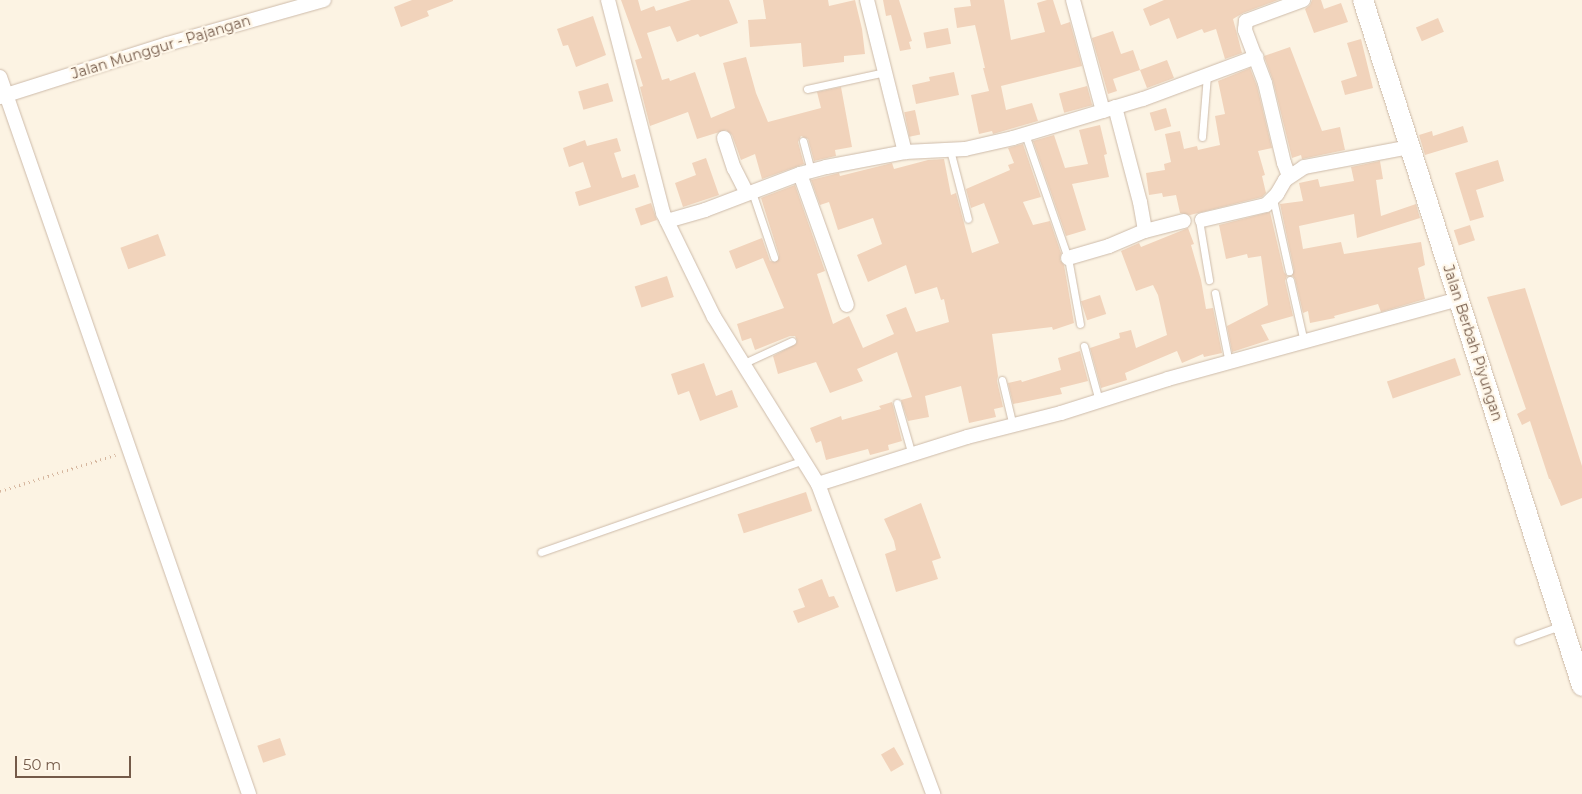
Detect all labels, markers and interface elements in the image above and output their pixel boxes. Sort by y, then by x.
street label: Jalan Munggur - Pajangan [69,12,253,82]
street label: Jalan Berbah Piyungan [1440,263,1506,423]
scale bar [18,746,134,778]
text: 50 m [23,755,61,774]

